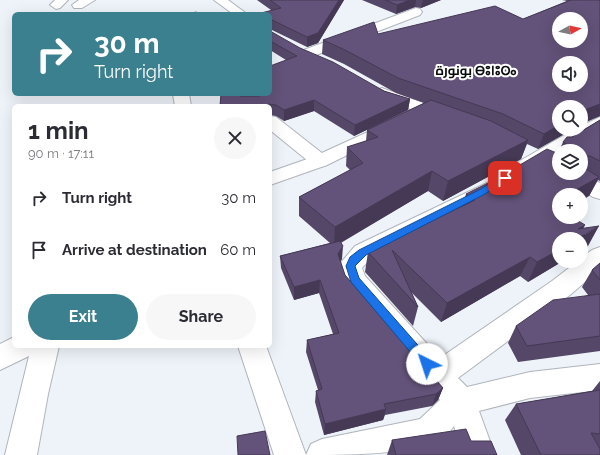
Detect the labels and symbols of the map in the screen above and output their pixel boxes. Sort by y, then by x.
north arrow [552,12,588,48]
district label: بونورة ⴱⵓⵏⵓⵔⴰ [435,63,517,79]
pin [488,161,522,195]
position arrow [406,343,448,385]

